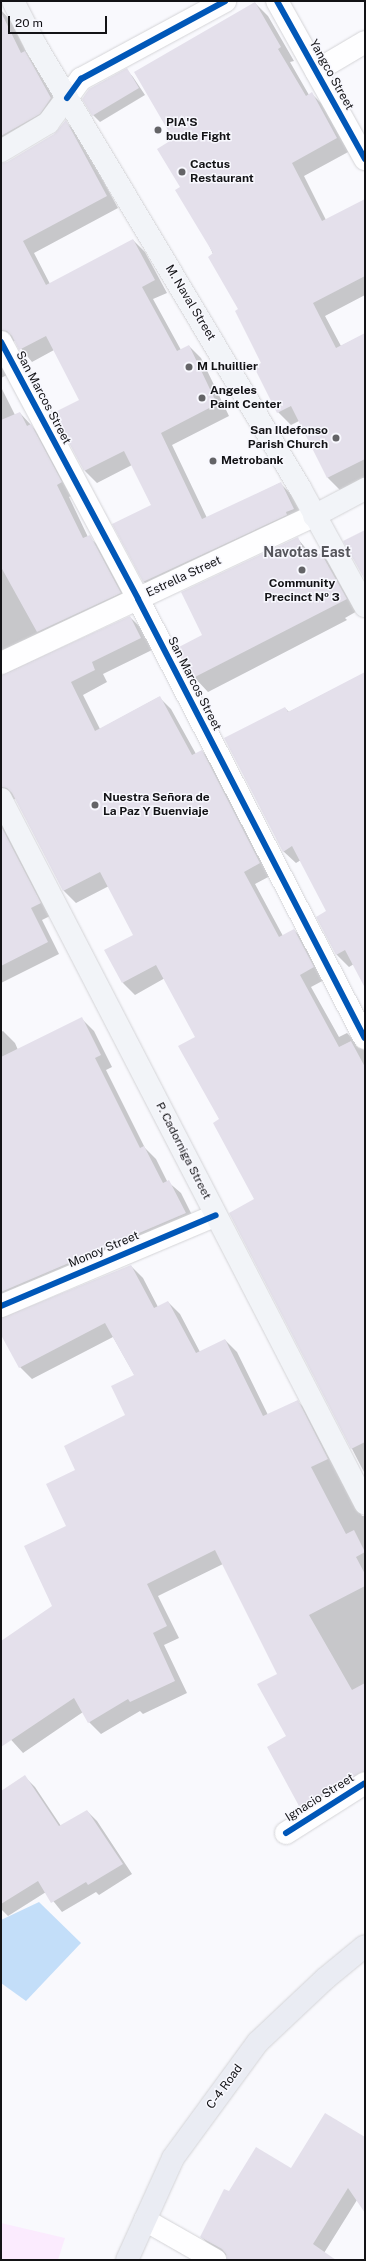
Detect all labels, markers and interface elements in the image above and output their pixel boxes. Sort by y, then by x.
scale bar [10,8,109,34]
text: 20 m [15,16,43,30]
street label: Yangco Street [306,37,356,113]
place label: PIA'S budle Fight [166,116,231,144]
marker: PIA'S budle Fight [153,125,163,135]
place label: Cactus Restaurant [190,158,254,186]
marker: Cactus Restaurant [177,167,187,177]
street label: M. Naval Street [162,263,218,343]
street label: San Marcos Street [12,349,74,447]
place label: M Lhuillier [197,360,258,374]
marker: M Lhuillier [184,362,194,372]
place label: Angeles Paint Center [210,384,281,412]
marker: Angeles Paint Center [197,393,207,403]
place label: San Ildefonso Parish Church [248,424,328,452]
marker: San Ildefonso Parish Church [331,433,341,443]
place label: Metrobank [221,454,284,468]
marker: Metrobank [208,456,218,466]
district label: Navotas East [263,544,351,560]
street label: Estrella Street [144,553,224,601]
marker: Community Precinct № 3 [297,565,307,575]
place label: Community Precinct № 3 [264,577,340,605]
street label: San Marcos Street [164,635,224,733]
place label: Nuestra Señora de La Paz Y Buenviaje [103,791,210,819]
marker: Nuestra Señora de La Paz Y Buenviaje [90,800,100,810]
street label: P. Cadorniga Street [152,1100,214,1202]
street label: Monoy Street [67,1229,141,1271]
street label: Ignacio Street [283,1771,357,1825]
street label: C-4 Road [204,2062,246,2112]

